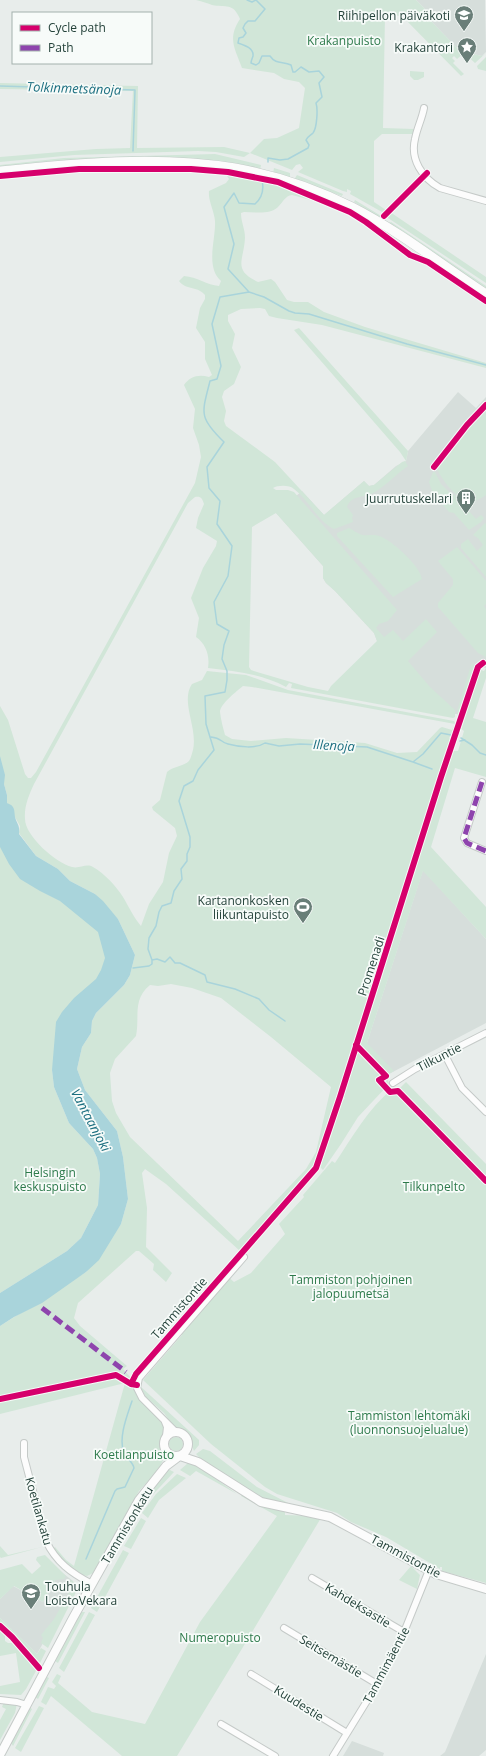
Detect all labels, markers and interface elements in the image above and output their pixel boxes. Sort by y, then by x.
school or university icon: Riihipellon päiväkoti [453,4,475,32]
place label: Riihipellon päiväkoti [338,7,450,24]
legend [12,12,152,64]
text: Cycle path [48,19,106,36]
park label: Krakanpuisto [307,32,381,49]
place icon: Krakantori [456,36,478,64]
text: Path [48,39,74,56]
place label: Krakantori [394,39,453,56]
water label: Tolkinmetsänoja [26,77,122,99]
building icon: Juurrutuskellari [455,487,477,515]
place label: Juurrutuskellari [365,490,452,507]
water label: Illenoja [313,735,356,755]
place label: Kartanonkosken liikuntapuisto [198,892,289,923]
sports icon: Kartanonkosken liikuntapuisto [292,896,314,924]
street label: Promenadi [353,934,389,998]
street label: Tilkuntie [414,1038,464,1075]
water label: Vantaanjoki [67,1085,115,1155]
park label: Helsingin keskuspuisto [13,1164,87,1195]
park label: Tilkunpelto [403,1178,465,1195]
park label: Tammiston pohjoinen jalopuumetsä [290,1271,412,1302]
street label: Tammistontie [147,1273,211,1343]
park label: Tammiston lehtomäki (luonnonsuojelualue) [348,1407,470,1438]
park label: Koetilanpuisto [94,1446,174,1463]
street label: Koetilankatu [21,1475,57,1547]
street label: Tammistonkatu [97,1483,157,1567]
street label: Tammistontie [368,1530,444,1582]
place label: Touhula LoistoVekara [45,1578,117,1609]
street label: Kahdeksastie [322,1579,394,1631]
school or university icon: Touhula LoistoVekara [20,1582,42,1610]
street label: Tammimäentie [359,1624,413,1706]
park label: Numeropuisto [179,1629,261,1646]
street label: Seitsemästie [296,1631,366,1682]
street label: Kuudestie [271,1681,327,1725]

